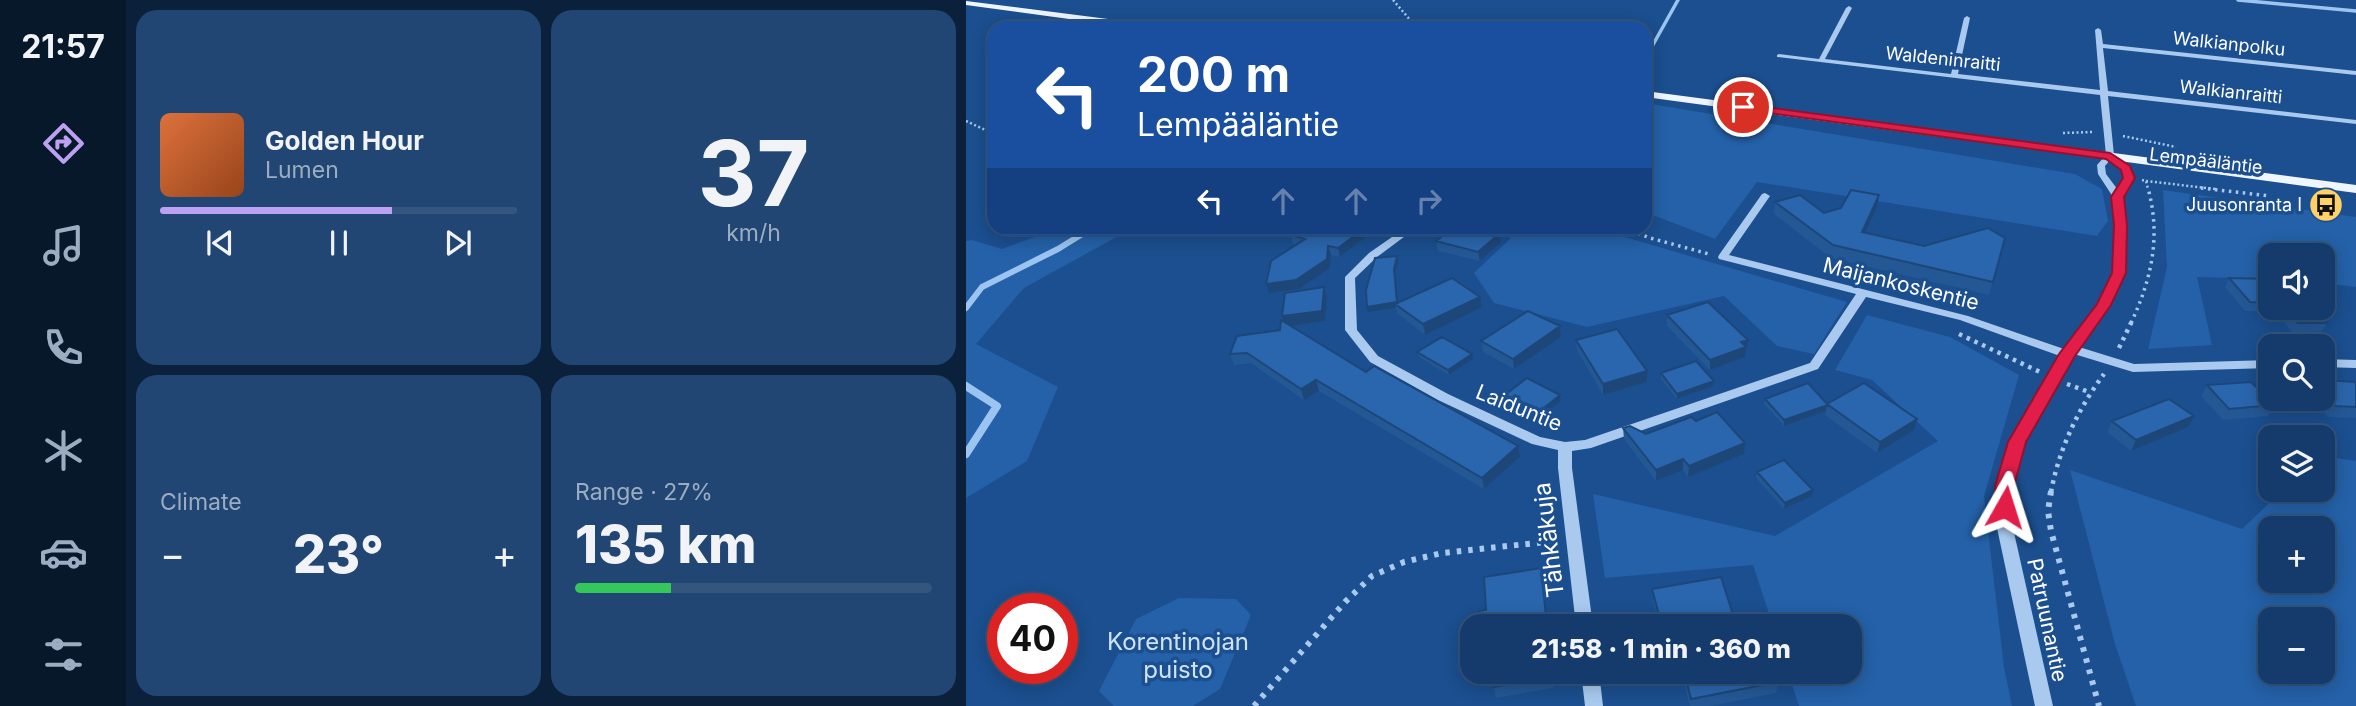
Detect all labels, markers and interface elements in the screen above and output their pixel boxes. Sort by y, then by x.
text: 21:57 [21,27,105,66]
street label: Walkianpolku [2172,27,2286,60]
street label: Waldeninraitti [1885,42,2002,75]
text: 200 m [1137,45,1290,104]
icon: left [1022,49,1113,140]
street label: Walkianraitti [2179,76,2283,107]
pin [1713,77,1773,137]
icon: arrive [1724,88,1762,126]
text: Lempääläntie [1137,105,1339,144]
text: 37 [698,118,809,228]
icon: directions [39,119,88,168]
text: Golden Hour [265,125,424,156]
street label: Lempääläntie [2148,143,2264,178]
text: Lumen [265,156,339,184]
icon: left [1191,182,1229,220]
icon: ahead [1264,182,1302,220]
icon: ahead [1337,182,1375,220]
icon: right [1410,182,1448,220]
bus stop icon: Juusonranta I [2307,186,2345,224]
place label: Juusonranta I [2186,194,2302,215]
text: km/h [726,219,781,247]
icon: music [39,221,88,270]
icon: previous [201,224,239,262]
icon: pause [320,224,358,262]
icon: next [439,224,477,262]
map controls [2258,243,2335,684]
button: sound [2258,243,2335,320]
street label: Maijankoskentie [1821,252,1982,315]
icon: phone [39,323,88,372]
button: search [2258,334,2335,411]
street label: Laiduntie [1472,379,1566,436]
button: layers [2258,425,2335,502]
icon: climate [39,426,88,475]
position arrow [1968,470,2042,544]
text: Range · 27% [575,478,713,506]
street label: Tähkäkuja [1527,481,1570,599]
text: Climate [160,488,242,516]
text: 135 km [575,513,756,576]
button: + [2258,516,2335,593]
text: 23° [293,523,384,586]
icon: car [39,528,88,577]
text: − [160,531,185,577]
text: + [492,531,517,577]
street label: Patruunantie [2022,556,2073,684]
speed limit sign: 40 [987,593,1078,684]
button: − [2258,607,2335,684]
park label: Korentinojan puisto [1107,627,1249,684]
icon: filters [39,630,88,679]
text: 21:58 · 1 min · 360 m [1531,633,1791,664]

